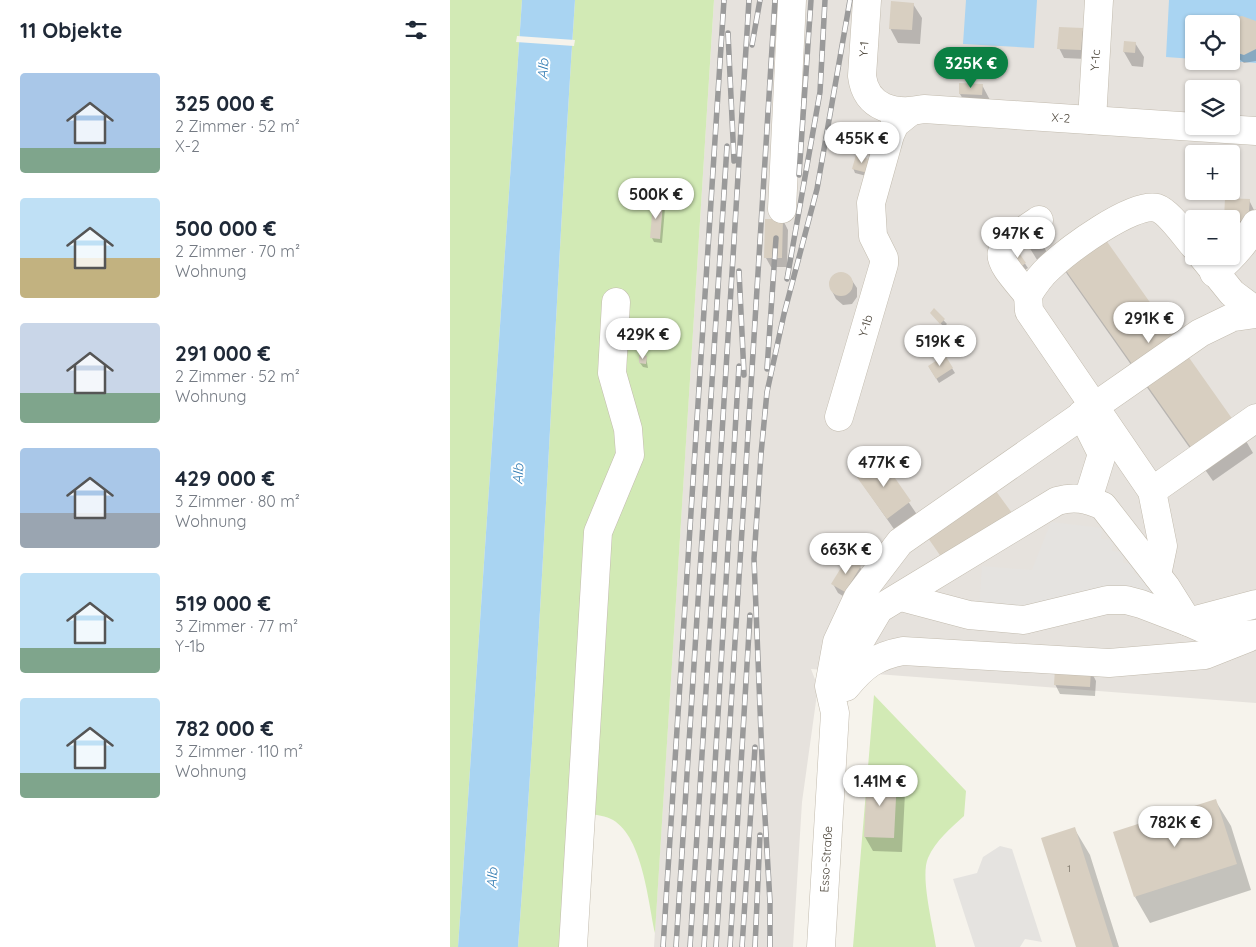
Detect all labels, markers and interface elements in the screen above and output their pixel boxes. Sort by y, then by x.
map controls [1185,15,1240,265]
button: locate [1185,15,1240,70]
icon: filters [402,16,430,44]
text: 11 Objekte [20,17,122,43]
street label: Y-1 [855,41,872,57]
pin: 325K € [930,46,1012,89]
street label: Y-1c [1087,49,1103,71]
text: 325K € [945,53,997,73]
water label: Alb [533,58,553,80]
button: layers [1185,80,1240,135]
text: 325 000 € [175,90,274,116]
icon: home [60,93,120,153]
street label: X-2 [1051,109,1071,126]
text: 2 Zimmer · 52 m² [175,116,300,136]
pin: 455K € [821,121,903,164]
text: 455K € [836,128,888,148]
text: X-2 [175,136,200,156]
button: + [1185,145,1240,200]
pin: 500K € [615,178,697,220]
text: 500K € [629,184,683,204]
button: − [1185,210,1240,265]
text: 500 000 € [175,215,277,241]
pin: 947K € [977,216,1059,259]
icon: home [60,218,120,278]
text: 947K € [992,223,1044,243]
text: 2 Zimmer · 70 m² [175,241,300,261]
text: Wohnung [175,261,247,281]
pin: 291K € [1108,302,1190,344]
text: 291K € [1124,308,1174,328]
street label: Y-1b [855,313,876,339]
pin: 429K € [602,318,684,360]
text: 429K € [617,324,669,344]
pin: 519K € [899,324,981,367]
text: 519K € [915,331,965,351]
text: 291 000 € [175,340,271,366]
icon: home [60,343,120,403]
text: 2 Zimmer · 52 m² [175,366,300,386]
text: Wohnung [175,386,247,406]
pin: 477K € [843,446,925,488]
text: 477K € [858,452,910,472]
water label: Alb [508,463,528,485]
text: 429 000 € [175,465,275,491]
icon: home [60,468,120,528]
text: 3 Zimmer · 80 m² [175,491,300,511]
text: Wohnung [175,511,247,531]
pin: 663K € [805,532,887,575]
text: 663K € [820,539,872,559]
text: 519 000 € [175,590,271,616]
icon: home [60,593,120,653]
text: 3 Zimmer · 77 m² [175,616,298,636]
text: Y-1b [175,636,205,656]
text: 782 000 € [175,715,274,741]
icon: home [60,718,120,778]
text: 3 Zimmer · 110 m² [175,741,303,761]
text: Wohnung [175,761,247,781]
pin: 1.41M € [834,764,926,807]
text: 1.41M € [854,771,906,791]
pin: 782K € [1134,806,1216,848]
text: 782K € [1149,812,1201,832]
street label: Esso-Straße [816,825,835,893]
house number: 1 [1067,862,1071,875]
water label: Alb [482,867,502,889]

